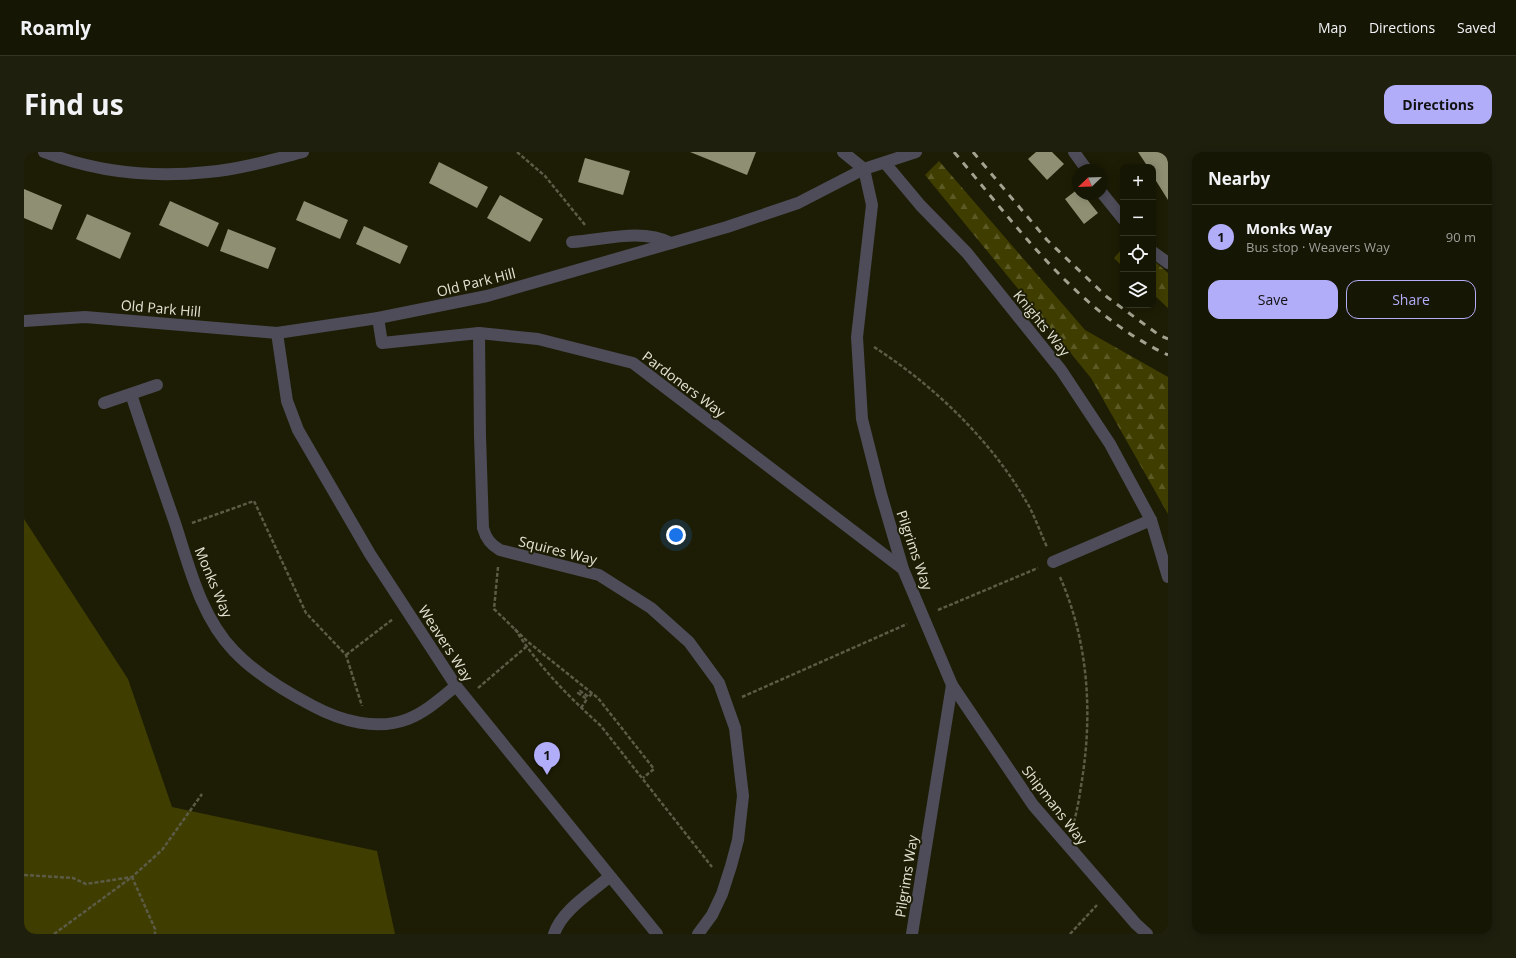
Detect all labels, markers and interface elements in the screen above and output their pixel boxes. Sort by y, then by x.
text: Roamly [20,15,91,41]
text: Map [1318,18,1347,37]
text: Directions [1369,18,1435,37]
text: Saved [1457,18,1496,37]
text: Find us [24,85,124,123]
button: Directions [1384,85,1492,124]
north arrow [1072,164,1108,200]
map controls [1120,164,1156,308]
button: + [1120,164,1156,200]
text: Nearby [1208,167,1270,190]
button: − [1120,200,1156,236]
text: Monks Way [1246,218,1332,238]
text: 1 [1217,228,1225,246]
text: 90 m [1446,228,1476,246]
button: locate [1120,236,1156,272]
text: Bus stop · Weavers Way [1246,238,1390,256]
street label: Old Park Hill [435,263,517,301]
button: layers [1120,272,1156,308]
button: Save [1208,280,1338,319]
button: Share [1346,280,1476,319]
street label: Knights Way [1009,286,1075,361]
street label: Old Park Hill [120,295,202,321]
street label: Pardoners Way [639,347,730,422]
street label: Pilgrims Way [892,508,938,593]
your location [666,525,686,545]
street label: Squires Way [517,531,600,569]
street label: Monks Way [191,544,238,621]
street label: Weavers Way [414,601,478,686]
pin: 1 [534,742,560,775]
street label: Shipmans Way [1018,761,1093,849]
street label: Pilgrims Way [890,832,922,919]

